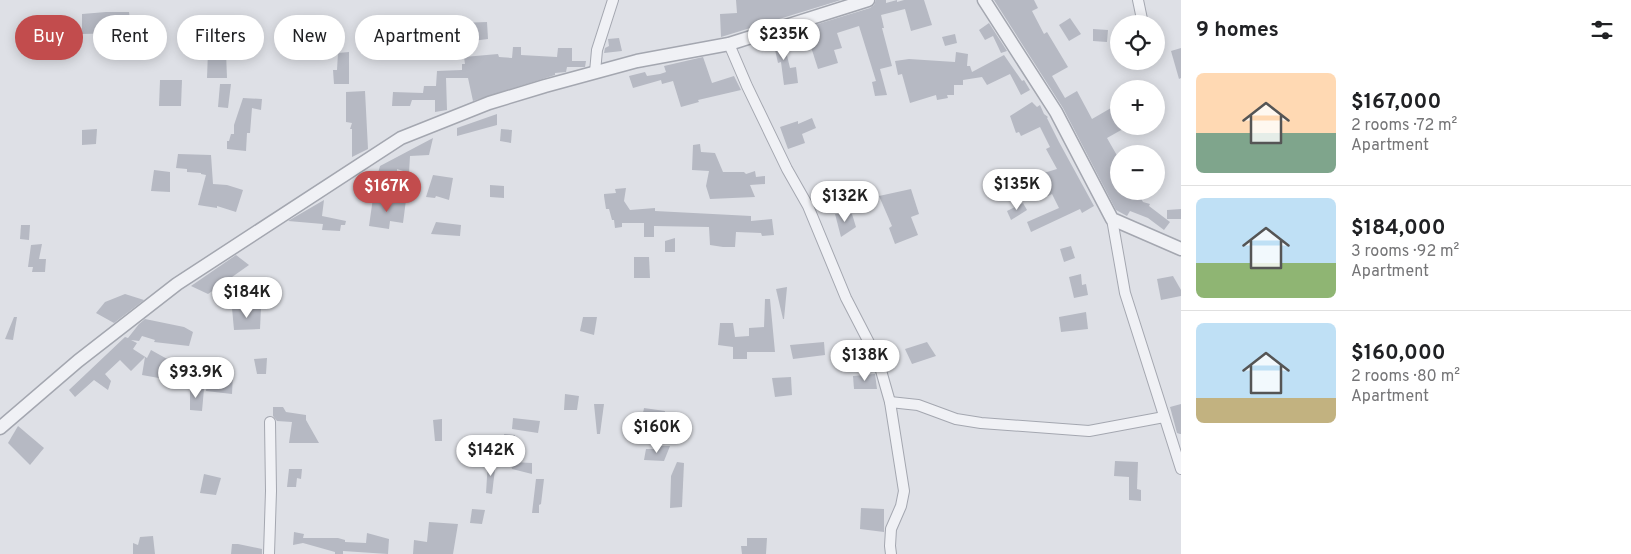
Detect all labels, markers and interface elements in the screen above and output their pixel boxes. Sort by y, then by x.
chip: Buy [15,15,83,60]
chip: Rent [93,15,167,60]
chip: Filters [177,15,264,60]
chip: New [274,15,345,60]
chip: Apartment [355,15,479,60]
map controls [1110,15,1165,200]
button: locate [1110,15,1165,70]
icon: filters [1588,16,1616,44]
text: 9 homes [1196,17,1279,44]
pin: $235K [749,18,819,61]
text: $235K [759,25,809,45]
button: + [1110,80,1165,135]
text: $167,000 [1351,89,1441,116]
icon: home [1236,93,1296,153]
text: 2 rooms · 72 m² [1351,116,1457,136]
text: Apartment [1351,136,1429,156]
button: − [1110,145,1165,200]
pin: $135K [982,168,1052,211]
pin: $167K [352,170,422,213]
text: $135K [994,175,1040,195]
text: $167K [364,177,410,197]
pin: $132K [810,180,880,223]
text: $132K [822,187,868,207]
text: $184,000 [1351,215,1446,242]
icon: home [1236,218,1296,278]
text: 3 rooms · 92 m² [1351,242,1459,262]
text: Apartment [1351,262,1429,282]
pin: $184K [212,276,282,319]
text: $184K [223,283,271,303]
pin: $138K [830,340,900,382]
text: $160,000 [1351,340,1446,367]
icon: home [1236,343,1296,403]
text: $138K [842,346,888,366]
pin: $93.9K [155,356,237,399]
text: $93.9K [169,363,223,383]
text: 2 rooms · 80 m² [1351,367,1460,387]
text: Apartment [1351,387,1429,407]
pin: $160K [622,412,692,454]
text: $160K [633,418,681,438]
pin: $142K [456,434,526,477]
text: $142K [467,441,515,461]

